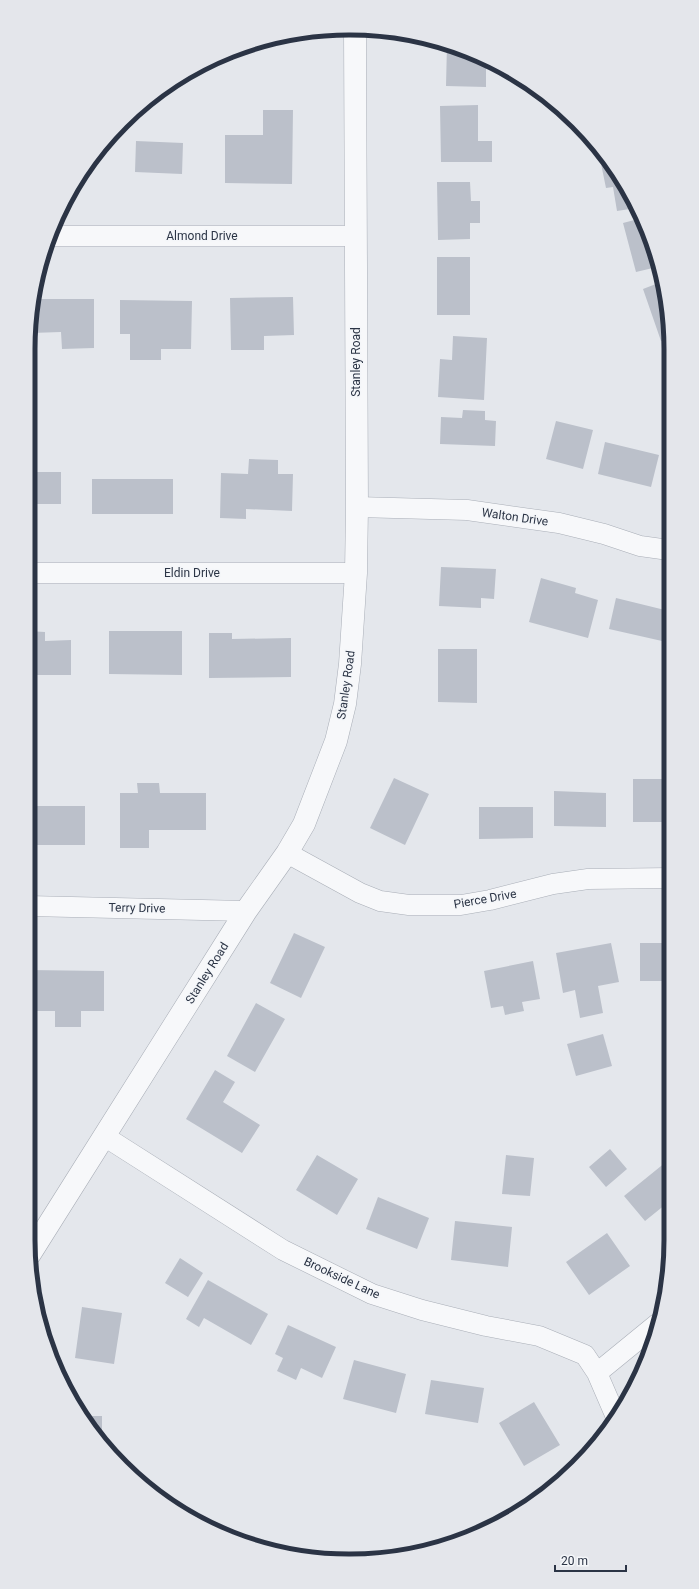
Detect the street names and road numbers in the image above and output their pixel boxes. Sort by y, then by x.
street label: Almond Drive [166,229,238,243]
street label: Stanley Road [349,327,363,397]
street label: Walton Drive [481,505,549,529]
street label: Eldin Drive [164,566,220,580]
street label: Stanley Road [334,650,358,720]
street label: Pierce Drive [453,887,517,911]
street label: Terry Drive [108,901,166,915]
street label: Stanley Road [183,940,231,1006]
street label: Brookside Lane [302,1254,382,1302]

